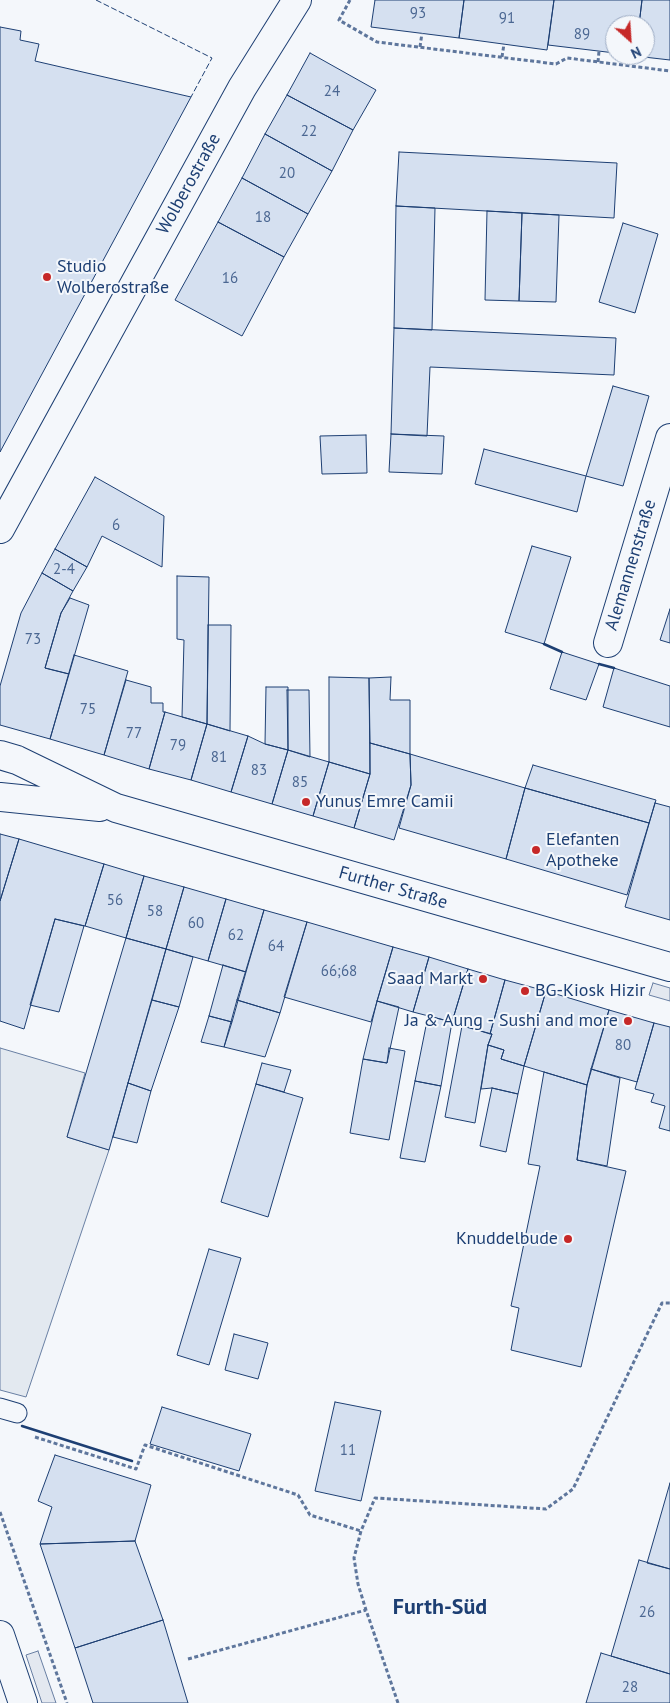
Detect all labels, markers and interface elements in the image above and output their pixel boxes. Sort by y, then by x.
house number: 93 [410,5,426,23]
house number: 91 [499,10,515,28]
north arrow [605,15,655,65]
house number: 89 [574,26,590,44]
text: N [628,42,644,63]
house number: 24 [324,83,340,101]
house number: 22 [301,123,317,141]
street label: Wolberostraße [152,130,226,238]
house number: 20 [279,165,295,183]
house number: 18 [255,209,271,227]
place label: Studio Wolberostraße [57,256,169,298]
house number: 16 [222,270,238,288]
marker: Studio Wolberostraße [41,271,53,283]
street label: Alemannenstraße [601,497,661,633]
house number: 6 [112,517,120,535]
house number: 2-4 [53,561,75,579]
house number: 73 [25,631,41,649]
house number: 75 [80,701,96,719]
house number: 77 [126,725,142,743]
house number: 79 [170,737,186,755]
house number: 81 [211,749,227,767]
house number: 83 [251,762,267,780]
house number: 85 [292,774,308,792]
place label: Yunus Emre Camii [316,791,454,813]
marker: Yunus Emre Camii [300,796,312,808]
place label: Elefanten Apotheke [546,829,619,872]
marker: Elefanten Apotheke [530,844,542,856]
street label: Further Straße [336,862,450,914]
house number: 56 [107,892,123,910]
house number: 58 [147,903,163,921]
house number: 60 [188,915,204,933]
house number: 62 [228,927,244,945]
house number: 64 [268,938,284,956]
house number: 66;68 [321,963,357,981]
place label: Saad Markt [387,968,473,990]
marker: Saad Markt [477,973,489,985]
place label: BG-Kiosk Hizir [535,980,645,1002]
marker: BG-Kiosk Hizir [519,985,531,997]
place label: Ja & Aung - Sushi and more [405,1010,618,1032]
marker: Ja & Aung - Sushi and more [622,1015,634,1027]
house number: 80 [615,1037,631,1055]
place label: Knuddelbude [456,1228,558,1250]
marker: Knuddelbude [562,1233,574,1245]
house number: 11 [340,1442,356,1460]
district label: Furth-Süd [393,1595,487,1621]
house number: 26 [639,1604,655,1622]
house number: 28 [622,1679,638,1697]

